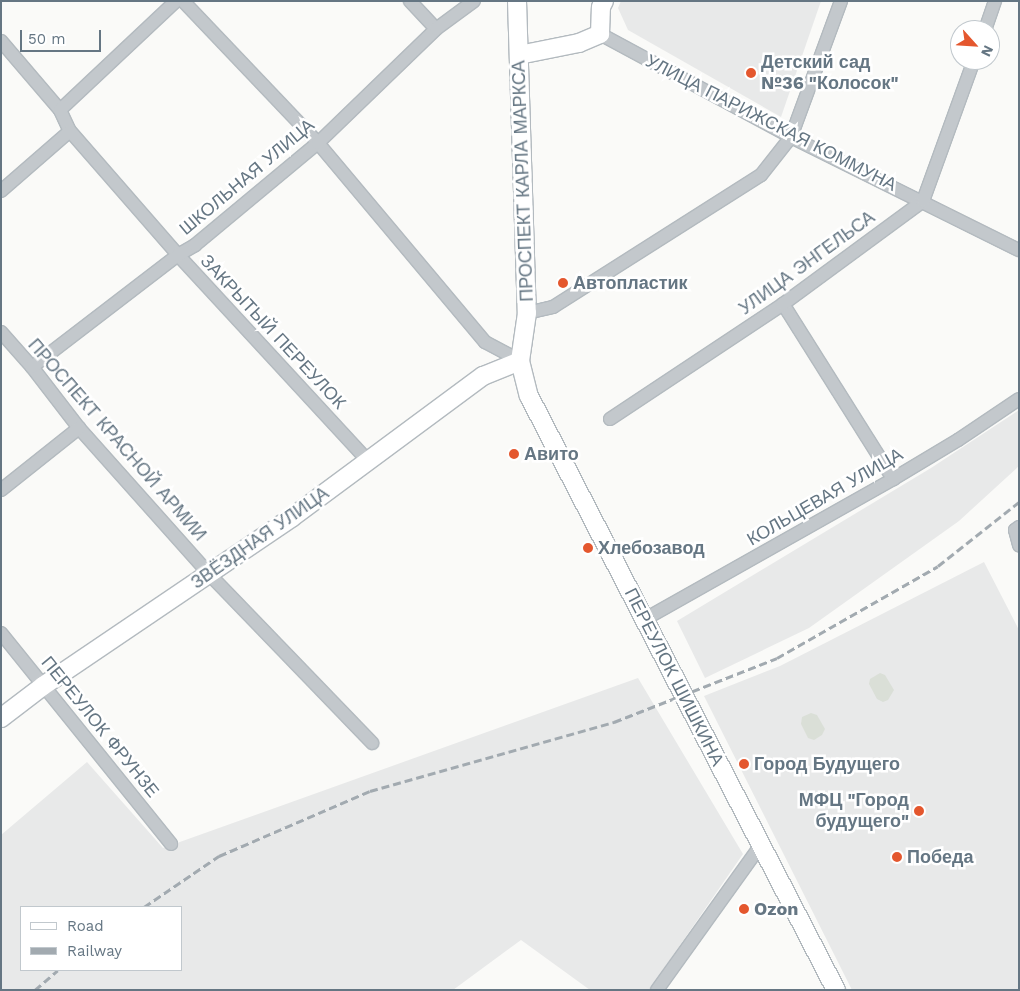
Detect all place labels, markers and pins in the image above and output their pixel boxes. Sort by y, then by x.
place label: Детский сад №36 "Колосок" [761,52,898,94]
marker: Детский сад №36 "Колосок" [745,67,757,79]
place label: Автопластик [573,272,688,294]
marker: Автопластик [557,277,569,289]
place label: Авито [524,443,579,465]
marker: Авито [508,448,520,460]
place label: Хлебозавод [598,537,705,559]
marker: Хлебозавод [582,542,594,554]
place label: Город Будущего [754,753,900,775]
marker: Город Будущего [738,758,750,770]
place label: МФЦ "Город будущего" [799,790,909,832]
marker: МФЦ "Город будущего" [913,805,925,817]
place label: Победа [907,846,973,868]
marker: Победа [891,851,903,863]
place label: Ozon [754,898,798,920]
marker: Ozon [738,903,750,915]

